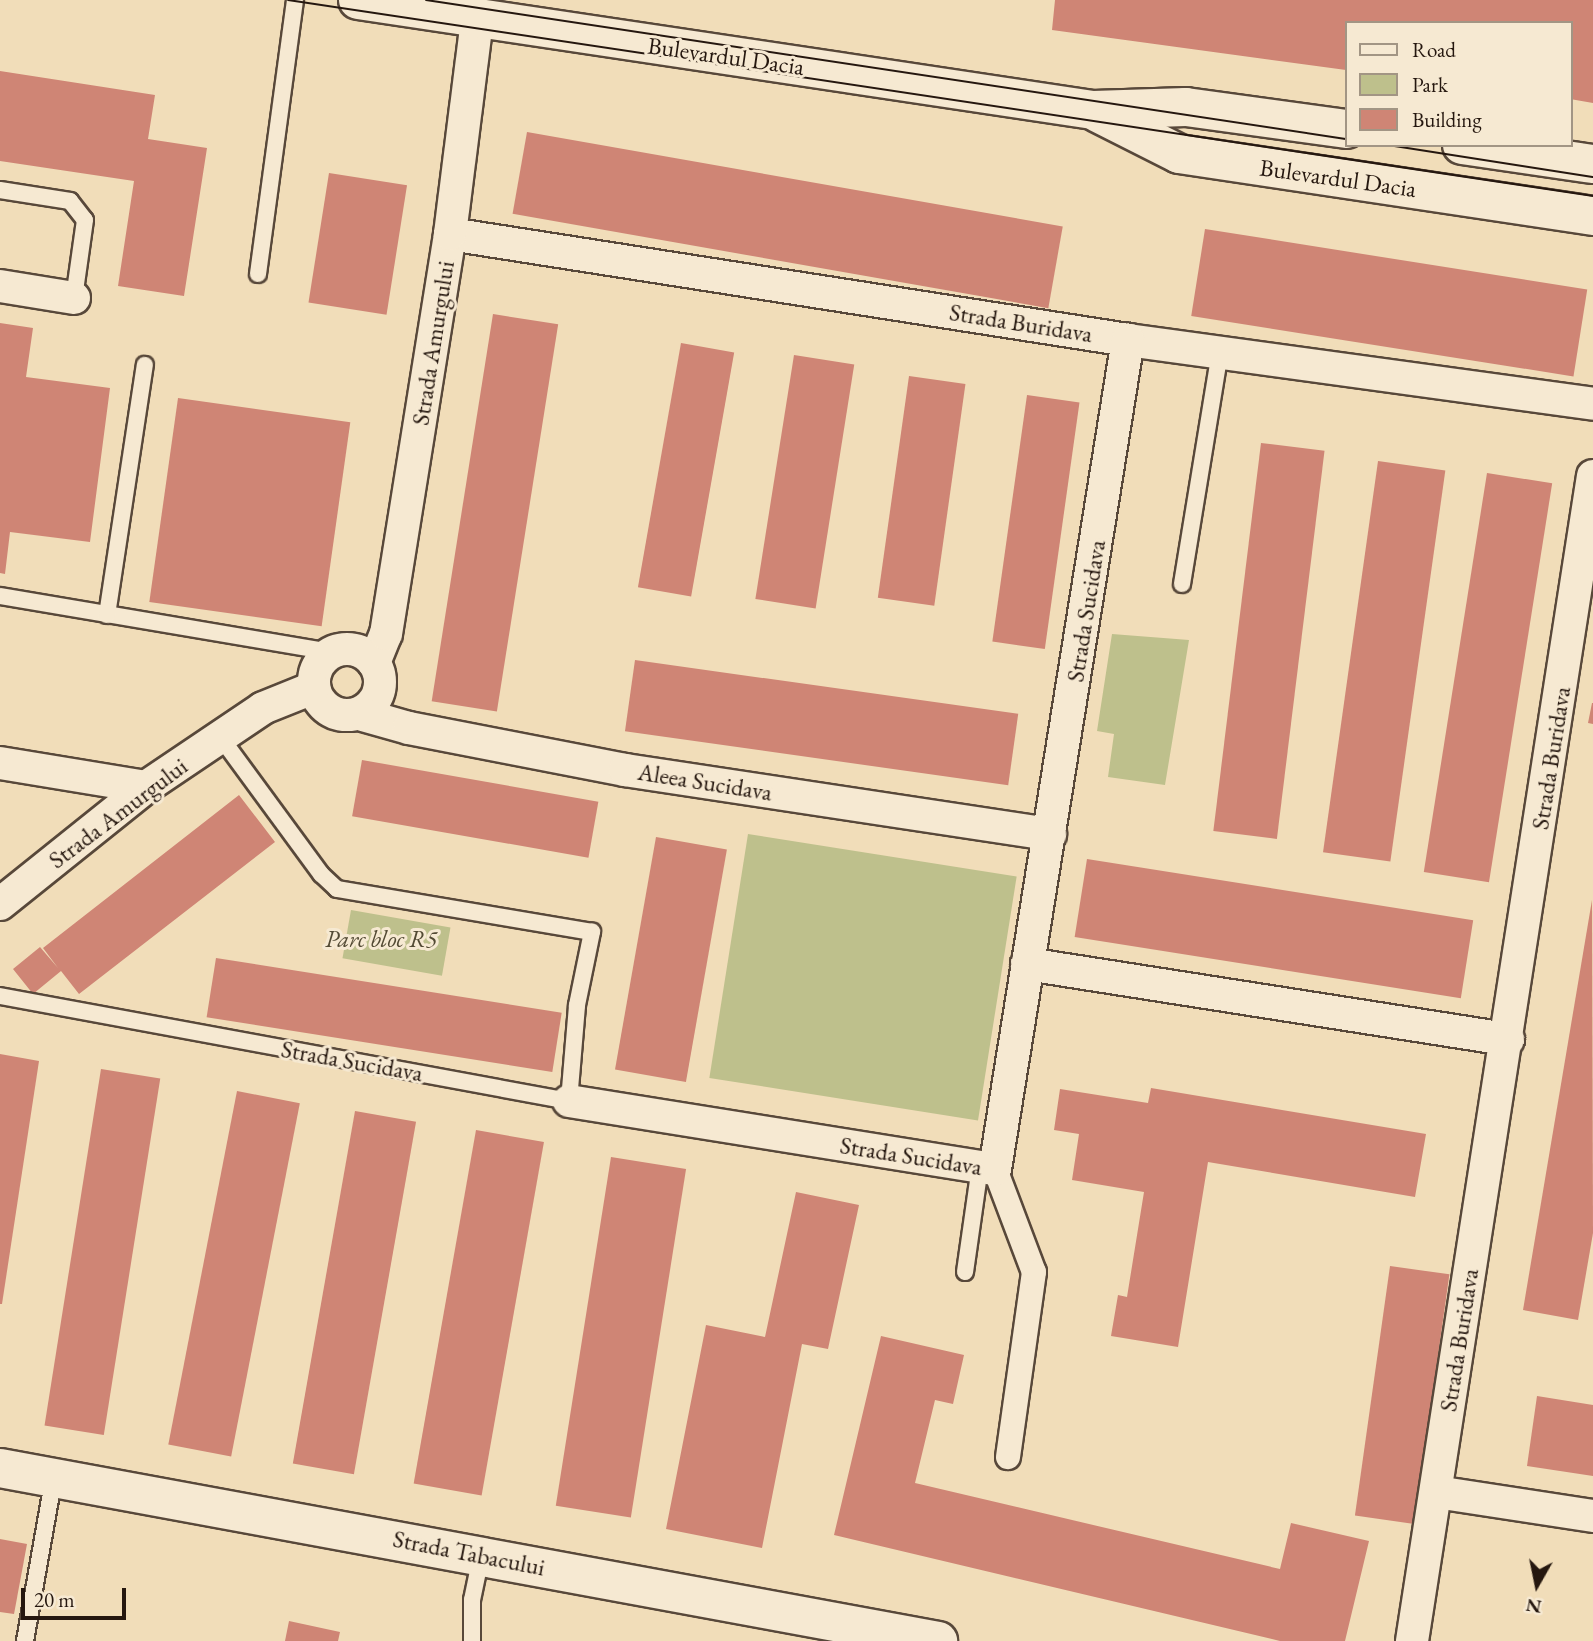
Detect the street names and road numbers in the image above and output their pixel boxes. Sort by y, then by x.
street label: Bulevardul Dacia [646,31,806,81]
street label: Bulevardul Dacia [1258,153,1418,203]
street label: Strada Amurgului [406,259,460,427]
street label: Strada Buridava [947,297,1095,349]
street label: Strada Sucidava [1061,538,1111,684]
street label: Strada Buridava [1525,684,1577,832]
street label: Strada Amurgului [43,752,193,874]
street label: Aleea Sucidava [636,757,774,807]
street label: Strada Sucidava [279,1034,425,1088]
street label: Strada Sucidava [838,1131,984,1181]
street label: Strada Buridava [1433,1266,1485,1414]
street label: Strada Tabacului [391,1524,547,1582]

